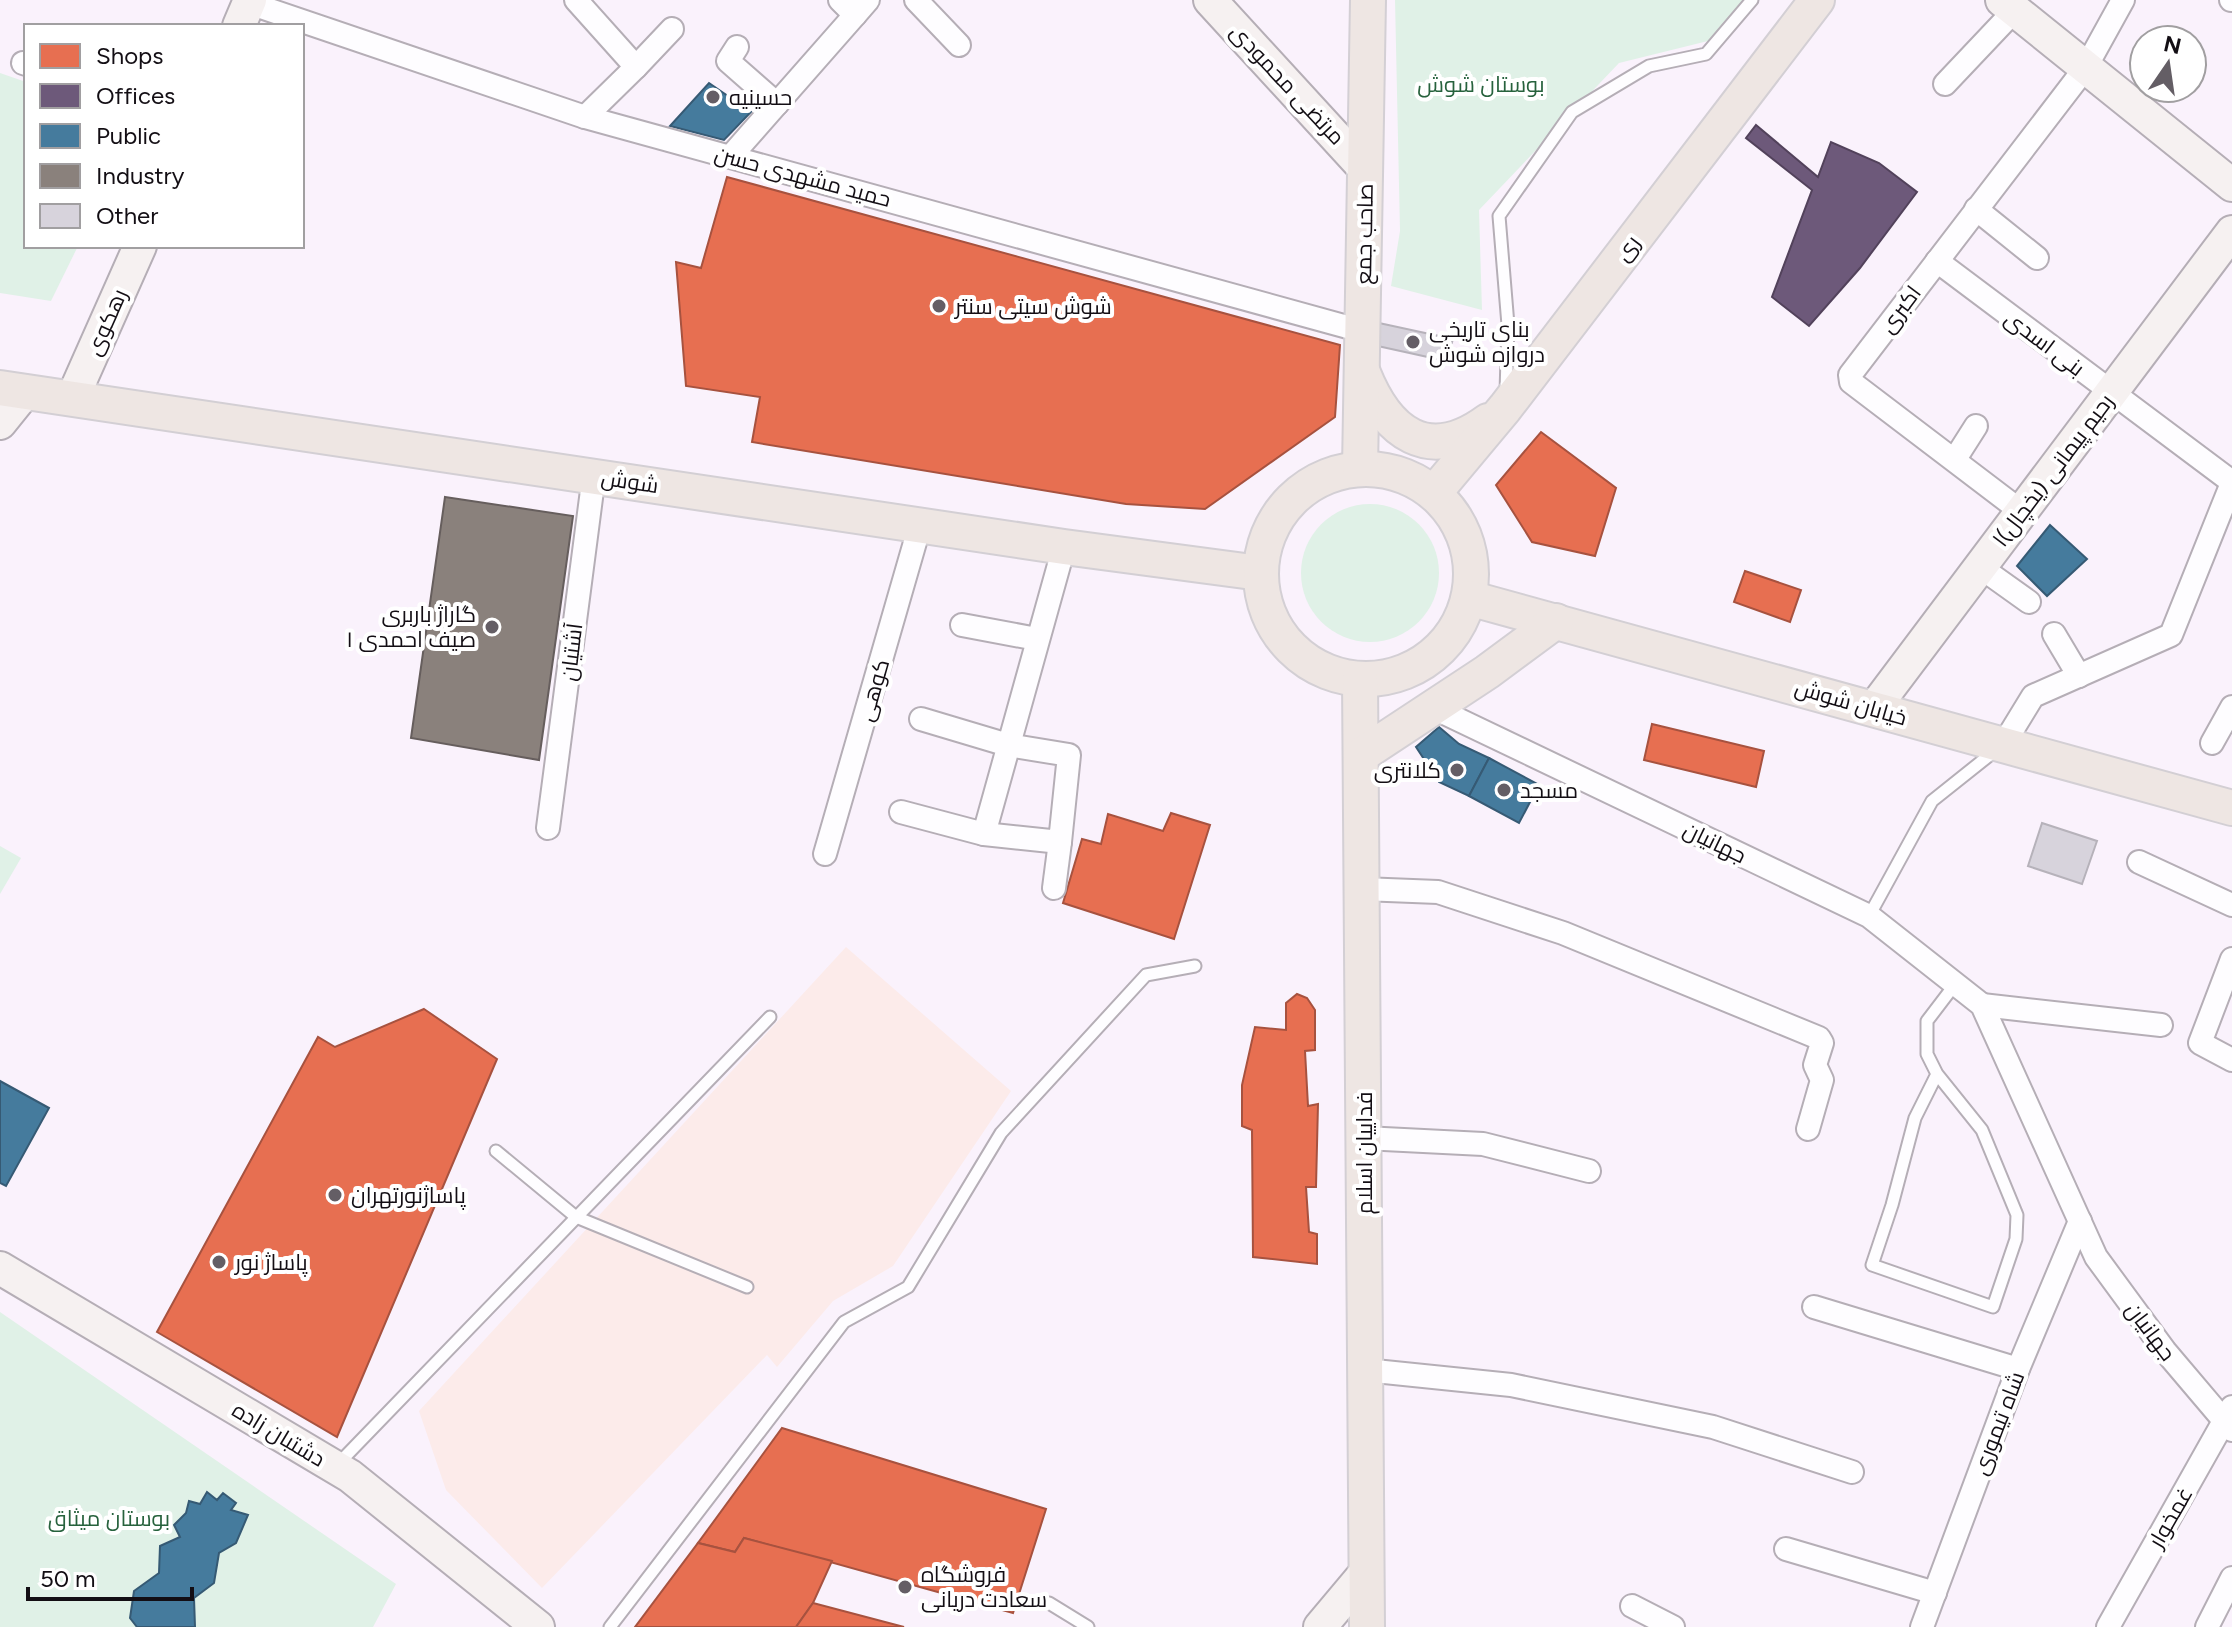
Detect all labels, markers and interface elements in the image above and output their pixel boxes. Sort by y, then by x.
street label: مرتضی محمودی [1225,18,1351,150]
legend [24,24,304,248]
north arrow [2128,24,2208,104]
text: N [2161,30,2184,60]
text: Shops [96,41,163,70]
park label: بوستان شوش [1417,71,1545,98]
text: Offices [96,81,175,110]
place label: حسینیه [729,84,792,111]
marker: حسینیه [704,88,722,106]
text: Public [96,121,161,150]
street label: حمید مشهدی حسن [712,140,894,213]
text: Industry [96,161,185,190]
street label: صاحب جمع [1350,183,1380,285]
text: Other [96,201,158,230]
street label: ری [1609,230,1646,267]
street label: اکبری [1874,280,1927,338]
street label: رهکوی [80,285,133,360]
place label: شوش سیتی سنتر [953,293,1112,320]
marker: شوش سیتی سنتر [930,297,948,315]
street label: بنی اسدی [2000,305,2090,382]
place label: بنای تاریخی دروازه شوش [1429,316,1545,368]
marker: بنای تاریخی دروازه شوش [1404,333,1422,351]
street label: رحیم پیمانی (یخچال)ا [1987,389,2121,553]
street label: شوش [599,464,660,499]
place label: گاراژ باربری صیف احمدی ۱ [346,601,476,653]
marker: گاراژ باربری صیف احمدی ۱ [483,618,501,636]
street label: آشتیان [555,621,588,683]
street label: کوهی [852,656,895,724]
street label: خیابان شوش [1792,674,1910,731]
place label: کلانتری [1374,757,1441,784]
marker: کلانتری [1448,761,1466,779]
place label: مسجد [1520,777,1578,804]
marker: مسجد [1495,781,1513,799]
street label: جهانیان [1679,816,1751,869]
street label: فداییان اسلام [1351,1092,1380,1214]
place label: پاساژنورتهران [351,1182,466,1210]
marker: پاساژنورتهران [326,1186,344,1204]
place label: پاساژ نور [233,1249,308,1277]
marker: پاساژ نور [210,1253,228,1271]
street label: جهانیان [2120,1297,2181,1366]
street label: شاه تیموری [1966,1368,2030,1479]
street label: دشتبان زاده [227,1396,330,1473]
street label: غمخوار [2141,1482,2199,1554]
park label: بوستان میثاق [48,1505,170,1532]
scale bar [28,1551,192,1601]
place label: فروشگاه سعادت دریانی [921,1561,1047,1613]
text: 50 m [40,1564,96,1593]
marker: فروشگاه سعادت دریانی [896,1578,914,1596]

